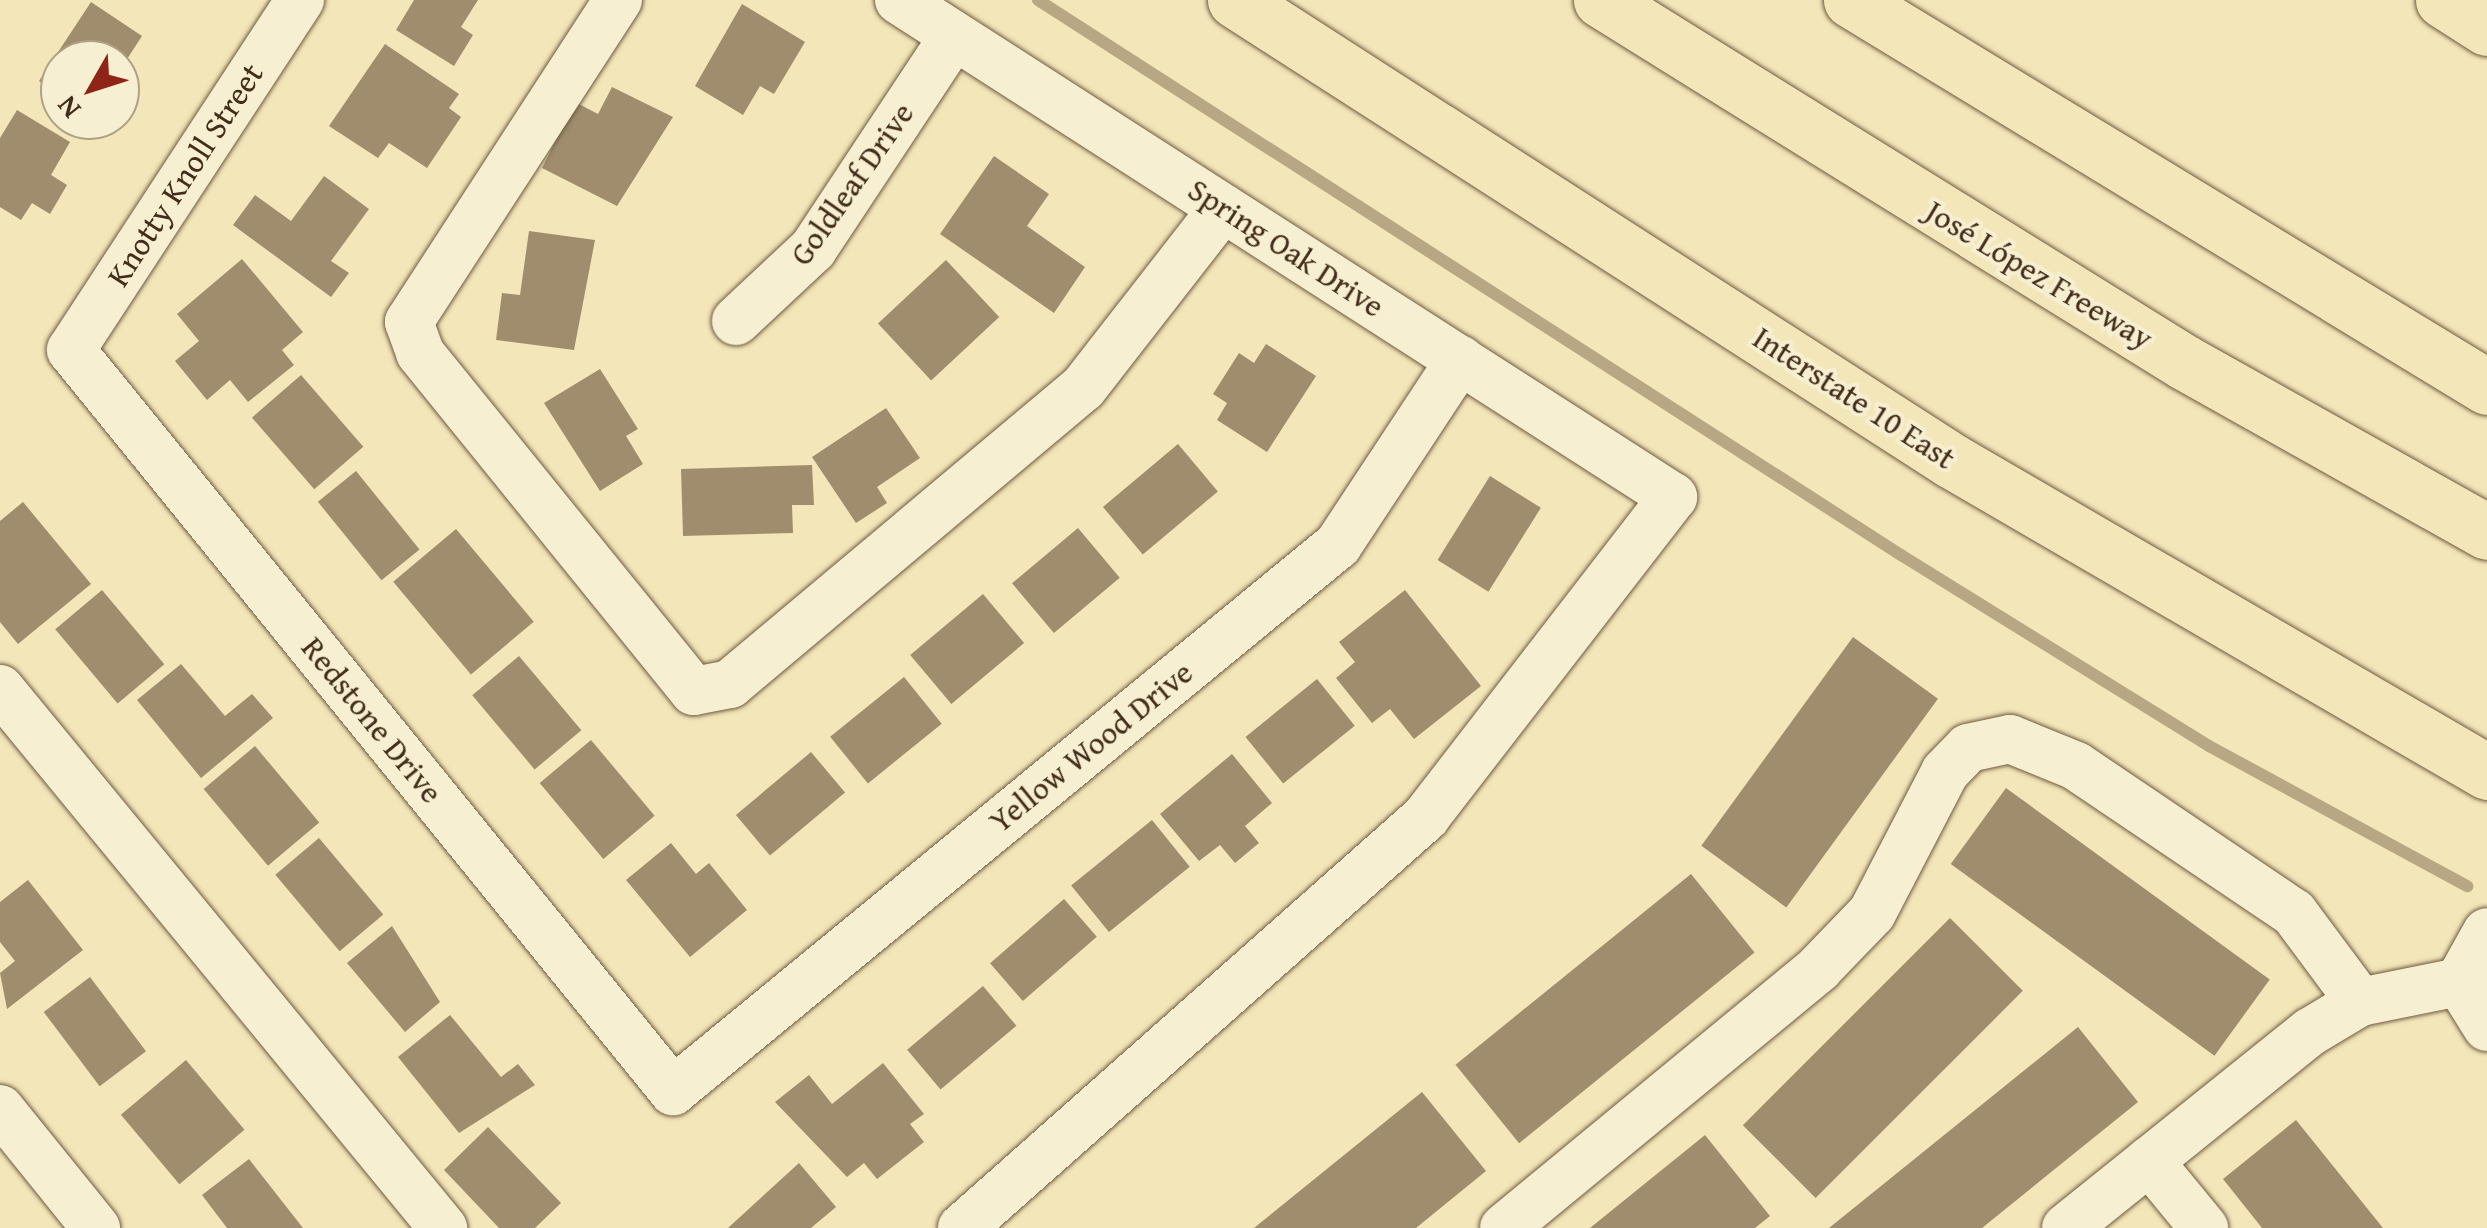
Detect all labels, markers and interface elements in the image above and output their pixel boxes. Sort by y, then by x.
north arrow [40,40,140,140]
street label: Knotty Knoll Street [99,56,271,294]
text: N [46,88,90,128]
street label: Goldleaf Drive [782,95,922,273]
street label: Spring Oak Drive [1181,170,1391,326]
street label: José López Freeway [1919,192,2159,358]
street label: Interstate 10 East [1746,318,1962,478]
street label: Redstone Drive [293,629,451,811]
street label: Yellow Wood Drive [982,653,1200,841]

